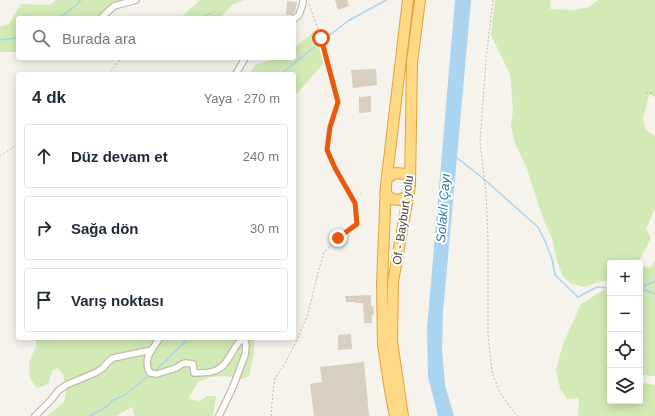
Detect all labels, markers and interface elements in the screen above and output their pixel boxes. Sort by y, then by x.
search box [16,16,296,60]
icon: search [30,27,52,49]
route start [312,29,330,47]
text: Burada ara [62,30,136,47]
text: 4 dk [32,88,66,107]
text: Yaya · 270 m [204,91,280,106]
icon: ahead [33,145,55,167]
text: Düz devam et [71,148,168,165]
text: 240 m [243,149,279,164]
water label: Solaklı Çayı [433,173,453,243]
street label: Of - Bayburt yolu [390,174,416,266]
icon: right [33,217,55,239]
text: Sağa dön [71,220,139,237]
text: 30 m [250,221,279,236]
route end [329,229,347,247]
map controls [607,260,643,404]
button: + [607,260,643,296]
icon: arrive [33,289,55,311]
text: Varış noktası [71,292,164,309]
button: − [607,296,643,332]
button: locate [607,332,643,368]
button: layers [607,368,643,404]

